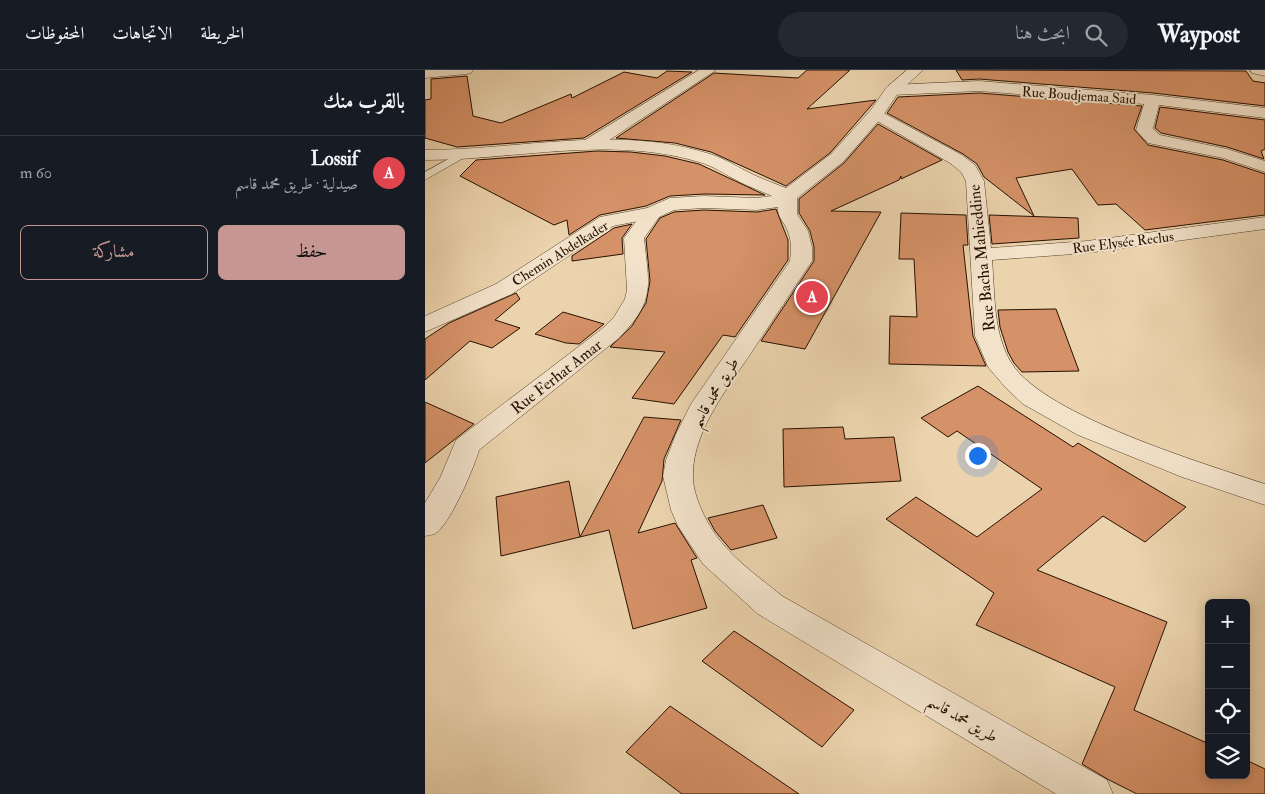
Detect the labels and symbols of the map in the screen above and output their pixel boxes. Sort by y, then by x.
street label: Rue Boudjemaa Said [1021,83,1137,108]
street label: Rue Bacha Mahieddine [964,183,1000,332]
street label: Chemin Abdelkader [509,217,612,290]
street label: Rue Elysée Reclus [1071,228,1175,258]
pin: A [796,278,828,316]
street label: Rue Ferhat Amar [507,335,606,419]
street label: طريق محمد قاسم [686,354,749,434]
your location [965,443,991,469]
street label: طريق محمد قاسم [921,691,1001,752]

